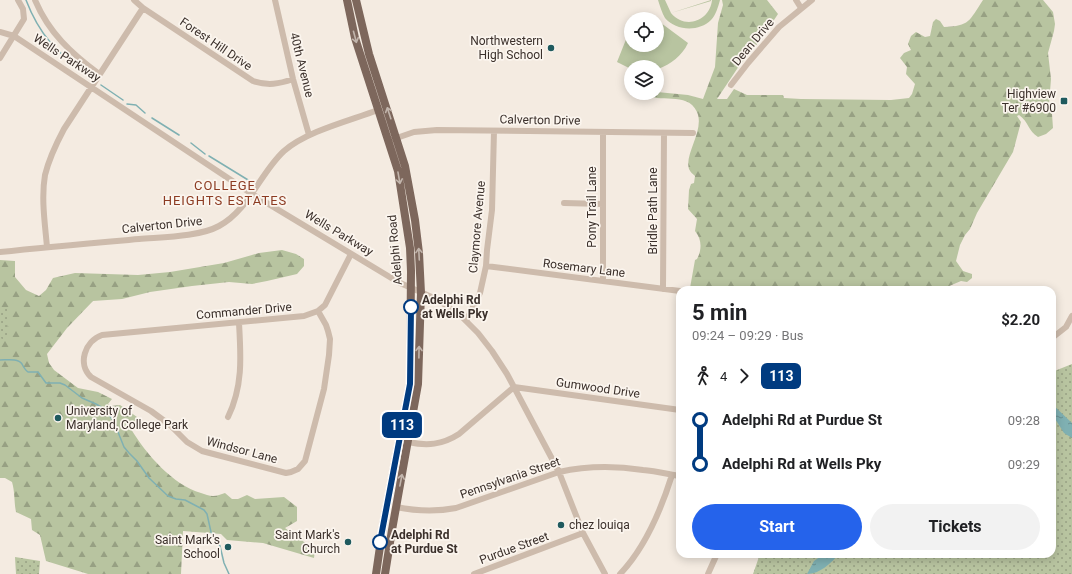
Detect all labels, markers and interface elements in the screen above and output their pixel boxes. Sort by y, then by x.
map controls [624,12,664,100]
button: locate [624,12,664,52]
street label: Forest Hill Drive [177,15,255,73]
street label: Dean Drive [729,16,777,68]
one-way arrow [352,30,360,43]
street label: Wells Parkway [31,31,103,85]
street label: 40th Avenue [287,31,317,99]
place label: Northwestern High School [470,34,543,62]
marker: Northwestern High School [546,43,556,53]
button: layers [624,60,664,100]
place label: Highview Ter #6900 [1002,87,1056,115]
marker: Highview Ter #6900 [1059,96,1069,106]
one-way arrow [384,108,392,120]
street label: Calverton Drive [499,112,581,128]
street label: Pony Trail Lane [585,166,599,248]
street label: Bridle Path Lane [646,167,660,255]
one-way arrow [395,171,403,184]
district label: COLLEGE HEIGHTS ESTATES [163,178,287,208]
street label: Claymore Avenue [466,180,488,274]
street label: Wells Parkway [302,207,376,259]
street label: Calverton Drive [121,214,203,236]
street label: Adelphi Road [385,214,405,286]
one-way arrow [416,248,423,261]
street label: Rosemary Lane [542,256,626,280]
place label: Adelphi Rd at Wells Pky [422,293,489,321]
marker: Adelphi Rd at Wells Pky [403,299,419,315]
street label: Commander Drive [196,300,292,322]
text: 5 min [692,300,747,325]
text: $2.20 [1001,311,1040,329]
text: 09:24 – 09:29 · Bus [692,328,804,343]
one-way arrow [416,346,423,359]
icon: walk [692,365,714,387]
icon: forward [733,365,755,387]
text: 113 [769,368,793,384]
text: 4 [720,369,727,384]
street label: Gumwood Drive [555,375,641,401]
place label: University of Maryland, College Park [66,404,189,432]
text: Adelphi Rd at Purdue St [722,411,882,429]
line badge: 113 [379,412,425,438]
marker: University of Maryland, College Park [53,413,63,423]
text: 09:28 [1008,413,1040,428]
text: 113 [390,417,414,433]
street label: Windsor Lane [205,434,279,466]
street label: Pennsylvania Street [458,454,562,502]
text: Adelphi Rd at Wells Pky [722,455,881,473]
text: 09:29 [1008,457,1040,472]
one-way arrow [397,474,405,487]
button: Start [692,504,862,550]
button: Tickets [870,504,1040,550]
place label: chez louiqa [569,518,630,532]
marker: chez louiqa [556,520,566,530]
place label: Saint Mark's Church [275,528,340,556]
place label: Adelphi Rd at Purdue St [391,528,458,556]
street label: Purdue Street [478,529,551,567]
place label: Saint Mark's School [155,533,220,561]
marker: Adelphi Rd at Purdue St [372,534,388,550]
marker: Saint Mark's Church [343,537,353,547]
marker: Saint Mark's School [223,542,233,552]

